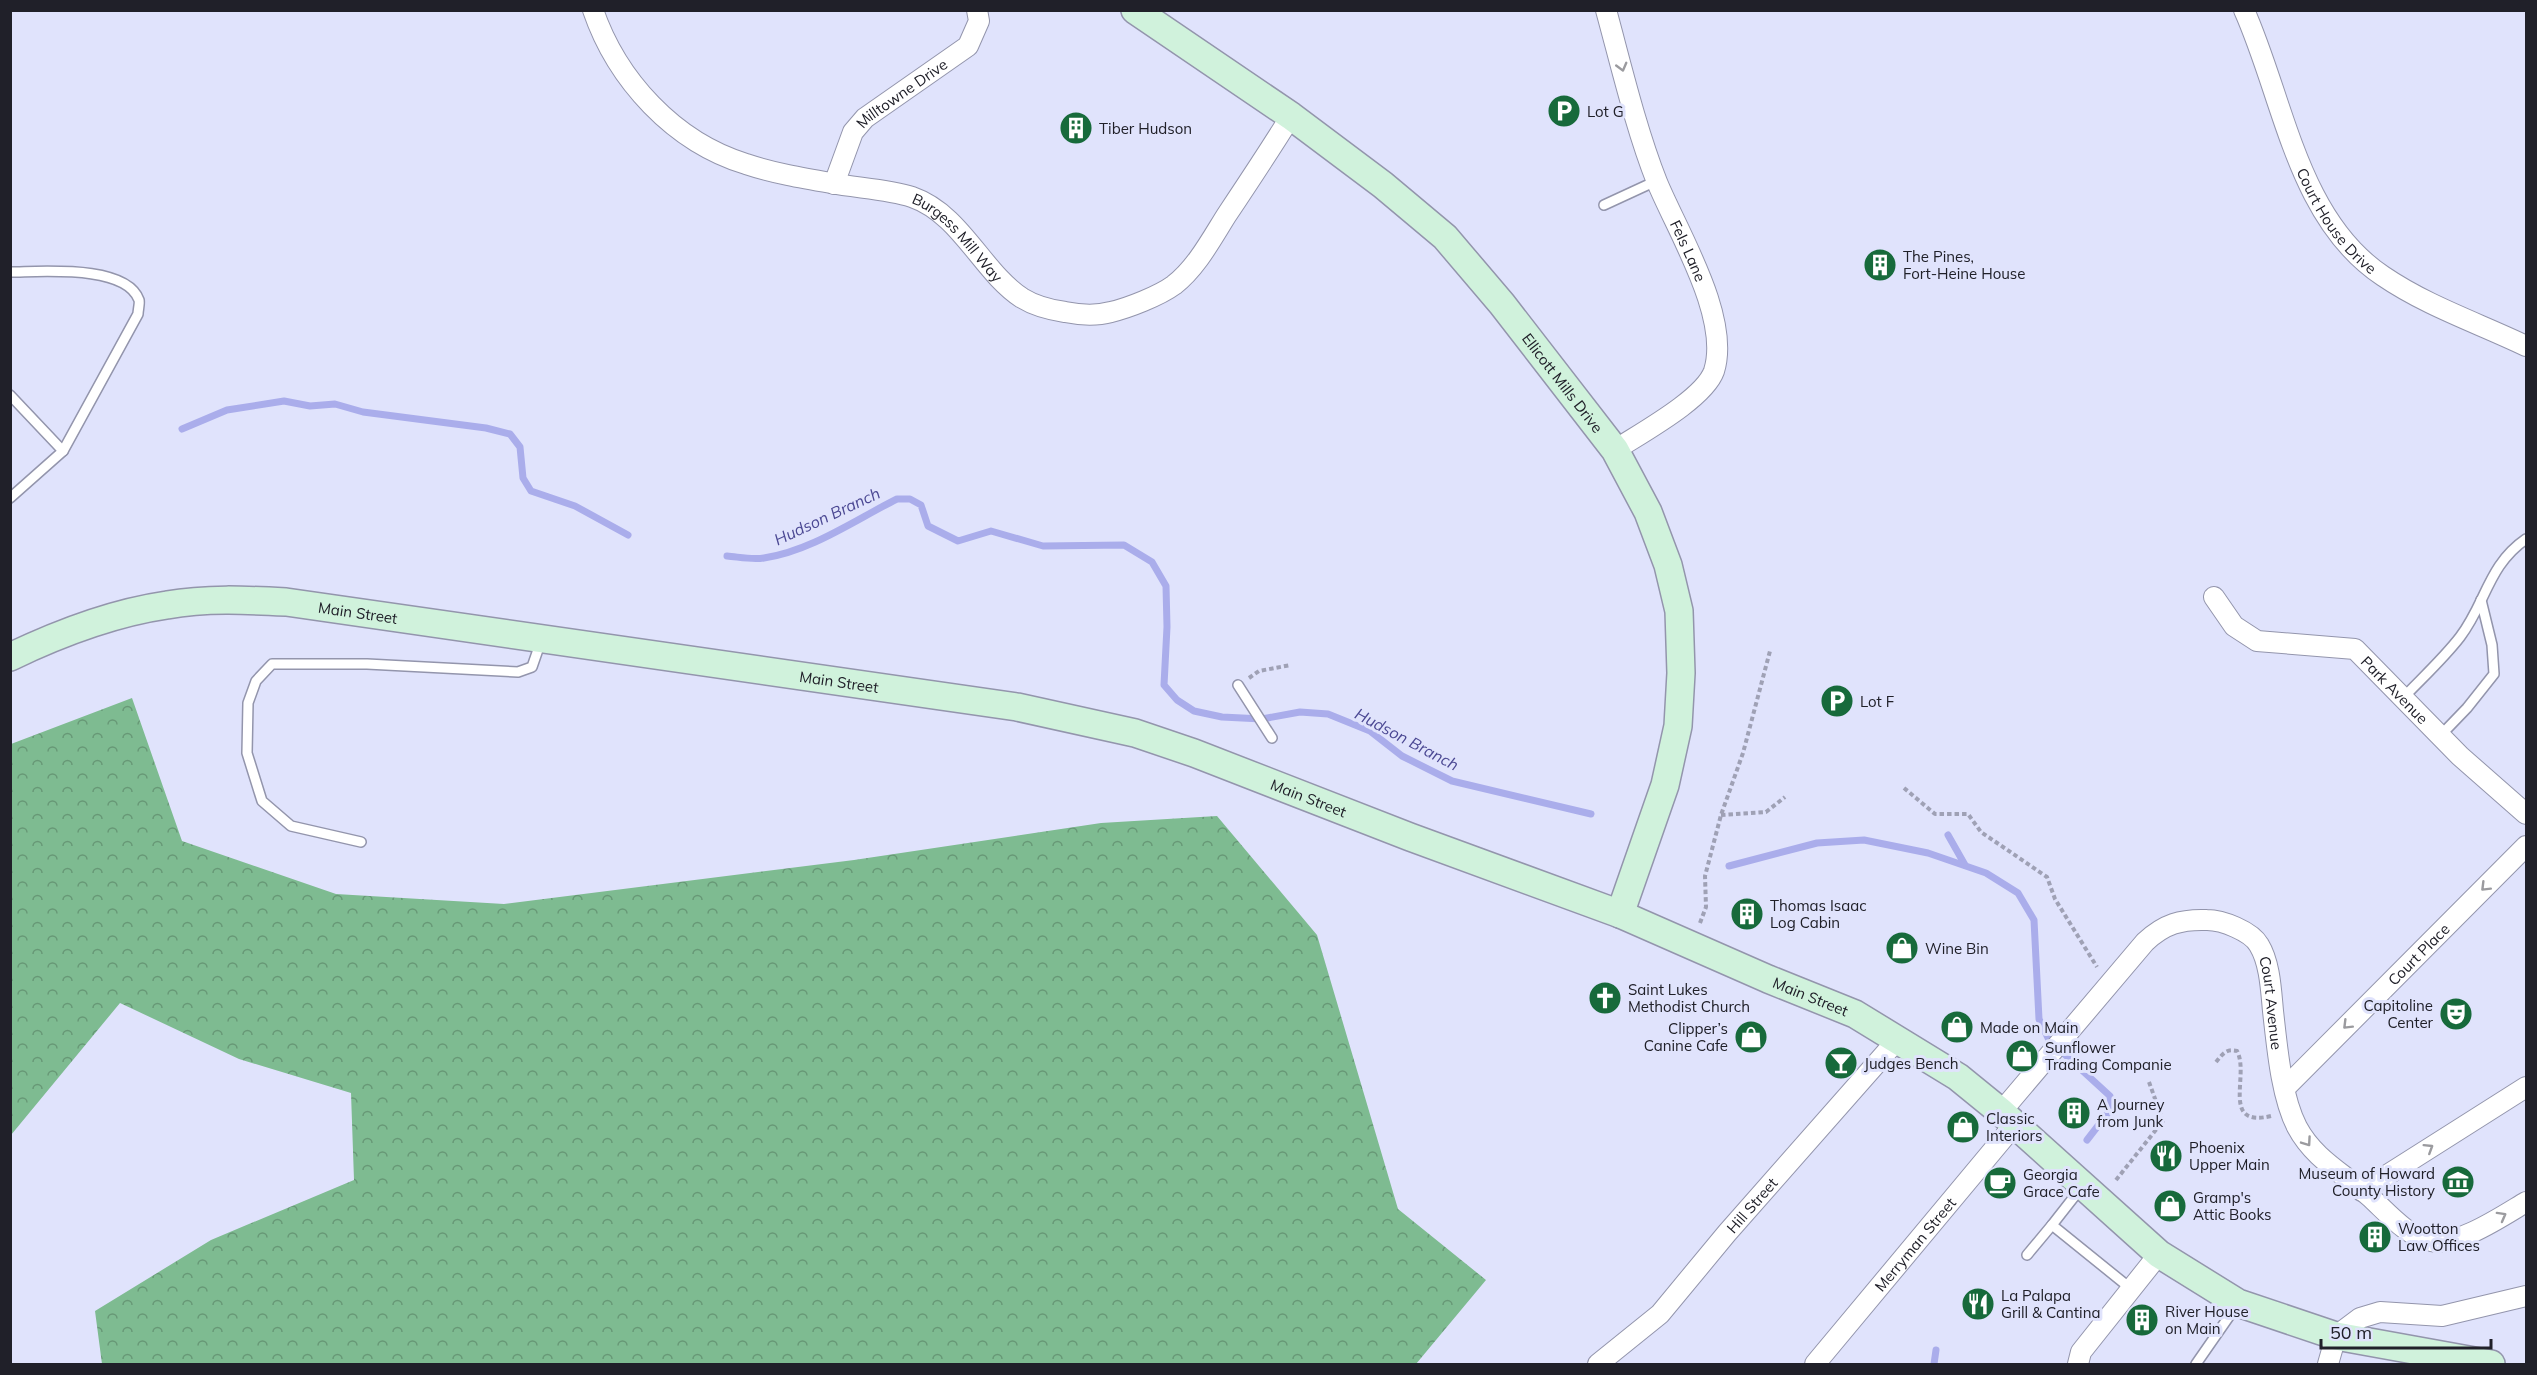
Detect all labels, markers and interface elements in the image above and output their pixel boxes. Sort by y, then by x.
street label: Milltowne Drive [852,54,951,131]
one-way arrow [1614,62,1627,72]
parking icon: Lot G [1546,93,1582,129]
place label: Lot G [1587,102,1624,121]
building icon: Tiber Hudson [1058,110,1094,146]
place label: Tiber Hudson [1099,119,1192,138]
street label: Court House Drive [2293,165,2381,278]
street label: Burgess Mill Way [910,189,1007,286]
street label: Fels Lane [1666,217,1711,284]
building icon: The Pines, Fort-Heine House [1862,247,1898,283]
place label: The Pines, Fort-Heine House [1903,247,2025,283]
street label: Ellicott Mills Drive [1518,329,1607,436]
water label: Hudson Branch [771,483,883,549]
street label: Main Street [317,597,399,627]
street label: Park Avenue [2357,652,2432,728]
street label: Main Street [798,666,880,697]
parking icon: Lot F [1819,683,1855,719]
place label: Lot F [1860,692,1894,711]
water label: Hudson Branch [1352,703,1462,775]
street label: Main Street [1268,774,1349,821]
one-way arrow [2482,880,2493,891]
building icon: Thomas Isaac Log Cabin [1729,896,1765,932]
place label: Thomas Isaac Log Cabin [1770,896,1867,932]
street label: Court Place [2383,919,2453,989]
shop icon: Wine Bin [1884,930,1920,966]
place label: Wine Bin [1925,939,1989,958]
street label: Court Avenue [2255,954,2287,1051]
street label: Main Street [1770,972,1851,1020]
church icon: Saint Lukes Methodist Church [1587,980,1623,1016]
place label: Saint Lukes Methodist Church [1628,980,1750,1016]
place label: Capitoline Center [2364,996,2434,1032]
theatre icon: Capitoline Center [2438,996,2474,1032]
shop icon: Made on Main [1939,1009,1975,1045]
place label: Made on Main [1980,1018,2078,1037]
one-way arrow [2344,1018,2355,1029]
place label: Clipper’s Canine Cafe [1644,1019,1728,1055]
shop icon: Clipper’s Canine Cafe [1733,1019,1769,1055]
shop icon: Sunflower Trading Companie [2004,1038,2040,1074]
place label: Sunflower Trading Companie [2045,1038,2172,1074]
bar icon: Judges Bench [1823,1045,1859,1081]
place label: Judges Bench [1864,1054,1959,1073]
building icon: A Journey from Junk [2056,1095,2092,1131]
place label: A Journey from Junk [2097,1095,2164,1131]
shop icon: Classic Interiors [1945,1109,1981,1145]
place label: Classic Interiors [1986,1109,2042,1145]
one-way arrow [2300,1135,2311,1146]
restaurant icon: Phoenix Upper Main [2148,1138,2184,1174]
place label: Phoenix Upper Main [2189,1138,2270,1174]
one-way arrow [2423,1144,2434,1155]
place label: Museum of Howard County History [2298,1164,2435,1200]
museum icon: Museum of Howard County History [2440,1164,2476,1200]
cafe icon: Georgia Grace Cafe [1982,1165,2018,1201]
place label: Georgia Grace Cafe [2023,1165,2100,1201]
street label: Hill Street [1722,1173,1781,1237]
shop icon: Gramp's Attic Books [2152,1188,2188,1224]
place label: Gramp's Attic Books [2193,1188,2271,1224]
street label: Merryman Street [1870,1193,1960,1295]
one-way arrow [2495,1212,2506,1223]
building icon: Wootton Law Offices [2357,1219,2393,1255]
place label: Wootton Law Offices [2398,1219,2480,1255]
restaurant icon: La Palapa Grill & Cantina [1960,1286,1996,1322]
place label: La Palapa Grill & Cantina [2001,1286,2100,1322]
building icon: River House on Main [2124,1302,2160,1338]
place label: River House on Main [2165,1302,2249,1338]
scale bar [2321,1312,2490,1350]
text: 50 m [2330,1321,2372,1344]

